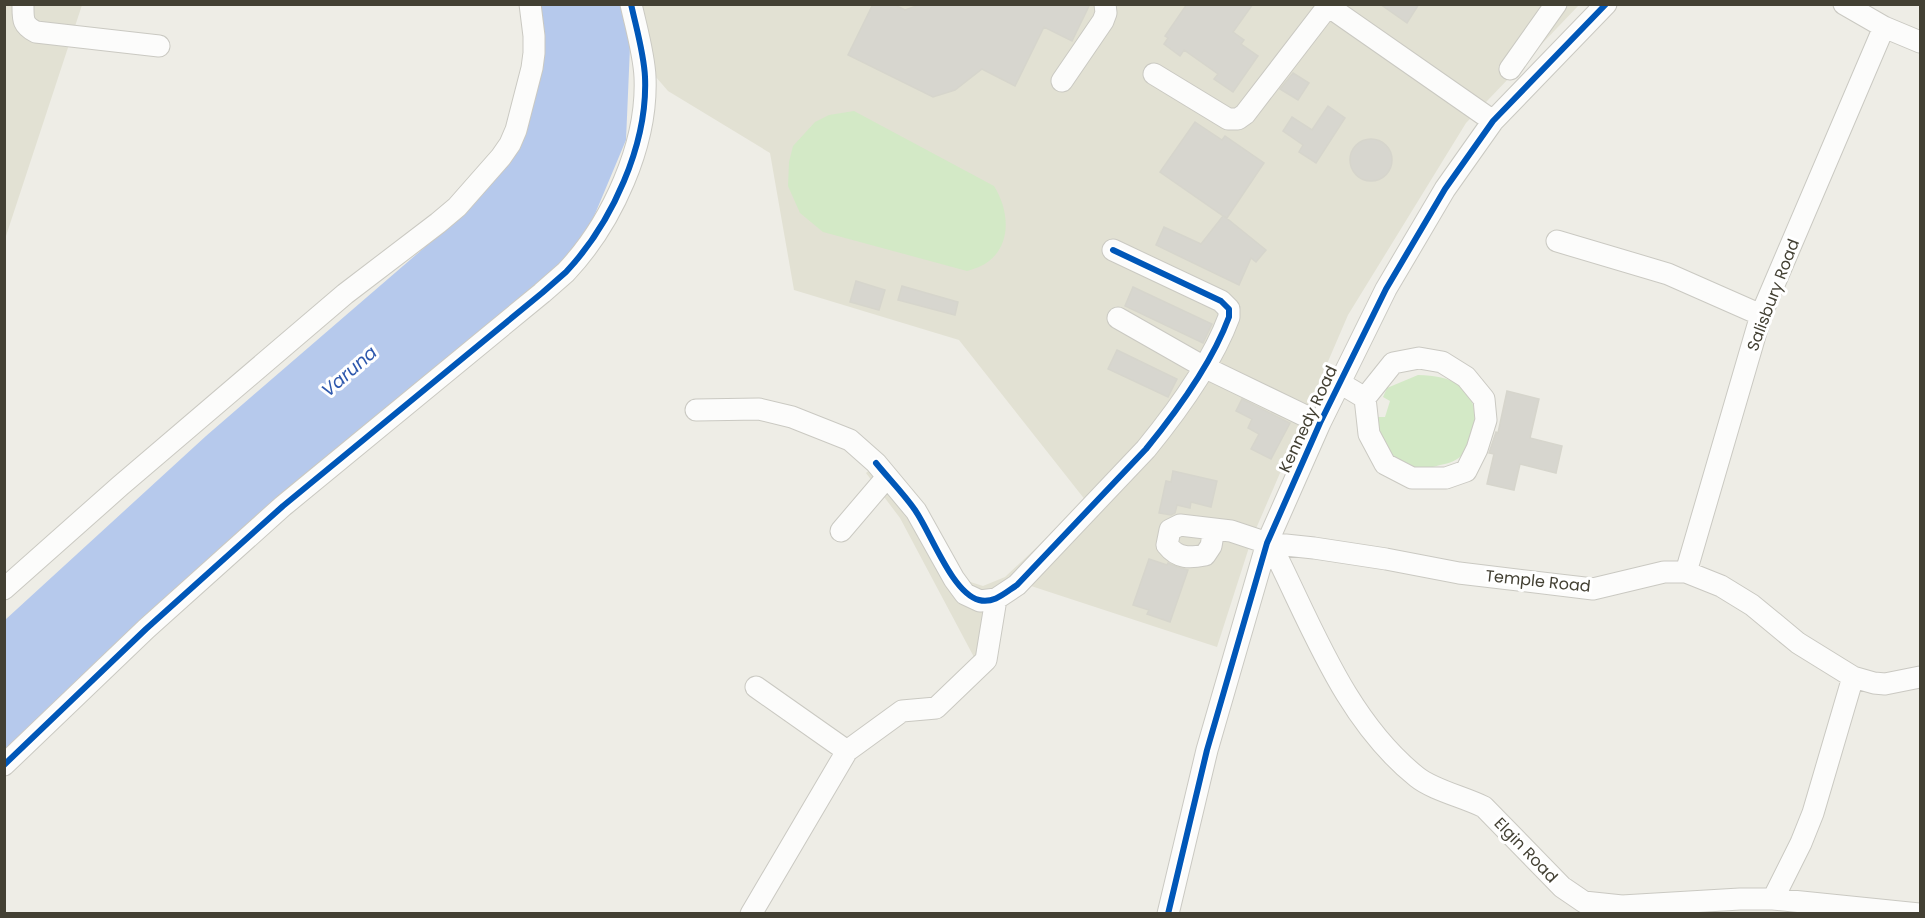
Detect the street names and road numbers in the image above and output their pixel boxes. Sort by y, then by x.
street label: Salisbury Road [1741,236,1805,354]
street label: Kennedy Road [1273,362,1343,476]
street label: Temple Road [1484,564,1592,598]
street label: Elgin Road [1489,812,1563,888]

